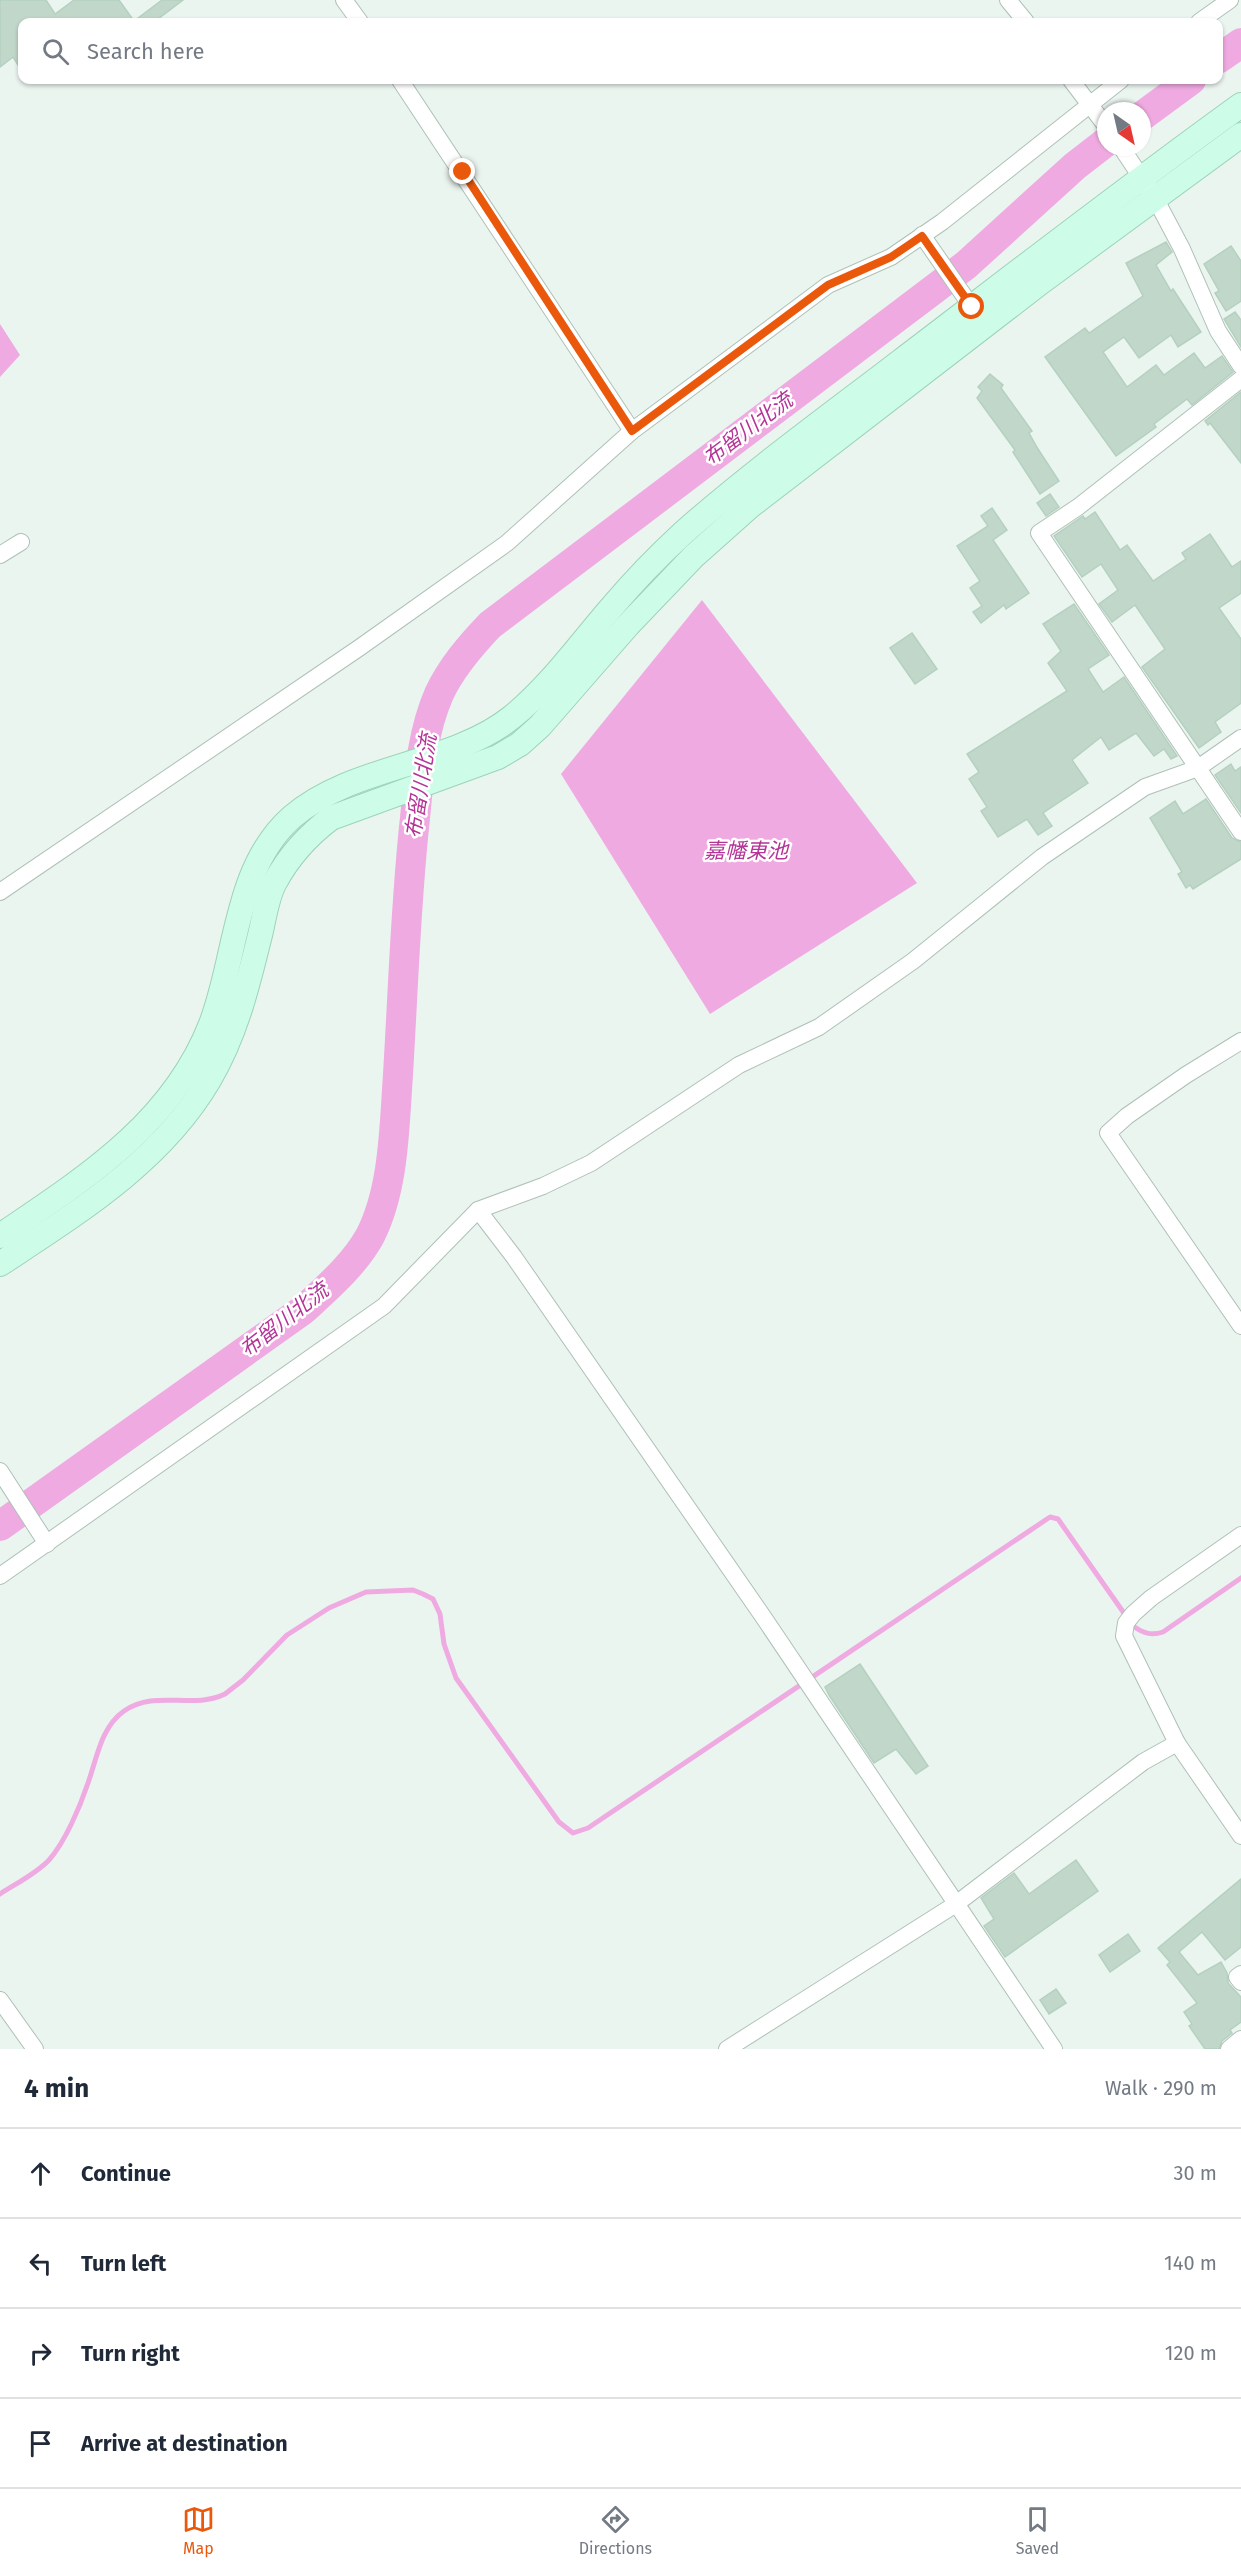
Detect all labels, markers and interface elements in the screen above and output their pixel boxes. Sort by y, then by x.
search box [18,18,1223,84]
icon: search [39,35,72,68]
text: Search here [87,38,205,65]
north arrow [1097,102,1151,156]
route end [449,158,475,184]
route start [958,293,984,319]
water label: 布留川北流 [698,385,800,471]
water label: 布留川北流 [400,729,443,840]
water label: 嘉幡東池 [704,838,790,864]
water label: 布留川北流 [235,1276,336,1363]
text: 4 min [24,2073,89,2104]
text: Walk · 290 m [1105,2076,1217,2100]
icon: ahead [24,2157,57,2190]
text: Continue [81,2160,171,2187]
text: 30 m [1173,2161,1217,2185]
icon: left [24,2247,57,2280]
text: Turn left [81,2250,166,2277]
text: 140 m [1164,2251,1217,2275]
icon: right [24,2337,57,2370]
text: Turn right [81,2340,180,2367]
text: 120 m [1165,2341,1217,2365]
icon: arrive [24,2427,57,2460]
text: Arrive at destination [81,2430,288,2457]
tab: Map [182,2503,215,2558]
tab: Directions [579,2503,652,2558]
tab: Saved [1016,2503,1059,2558]

